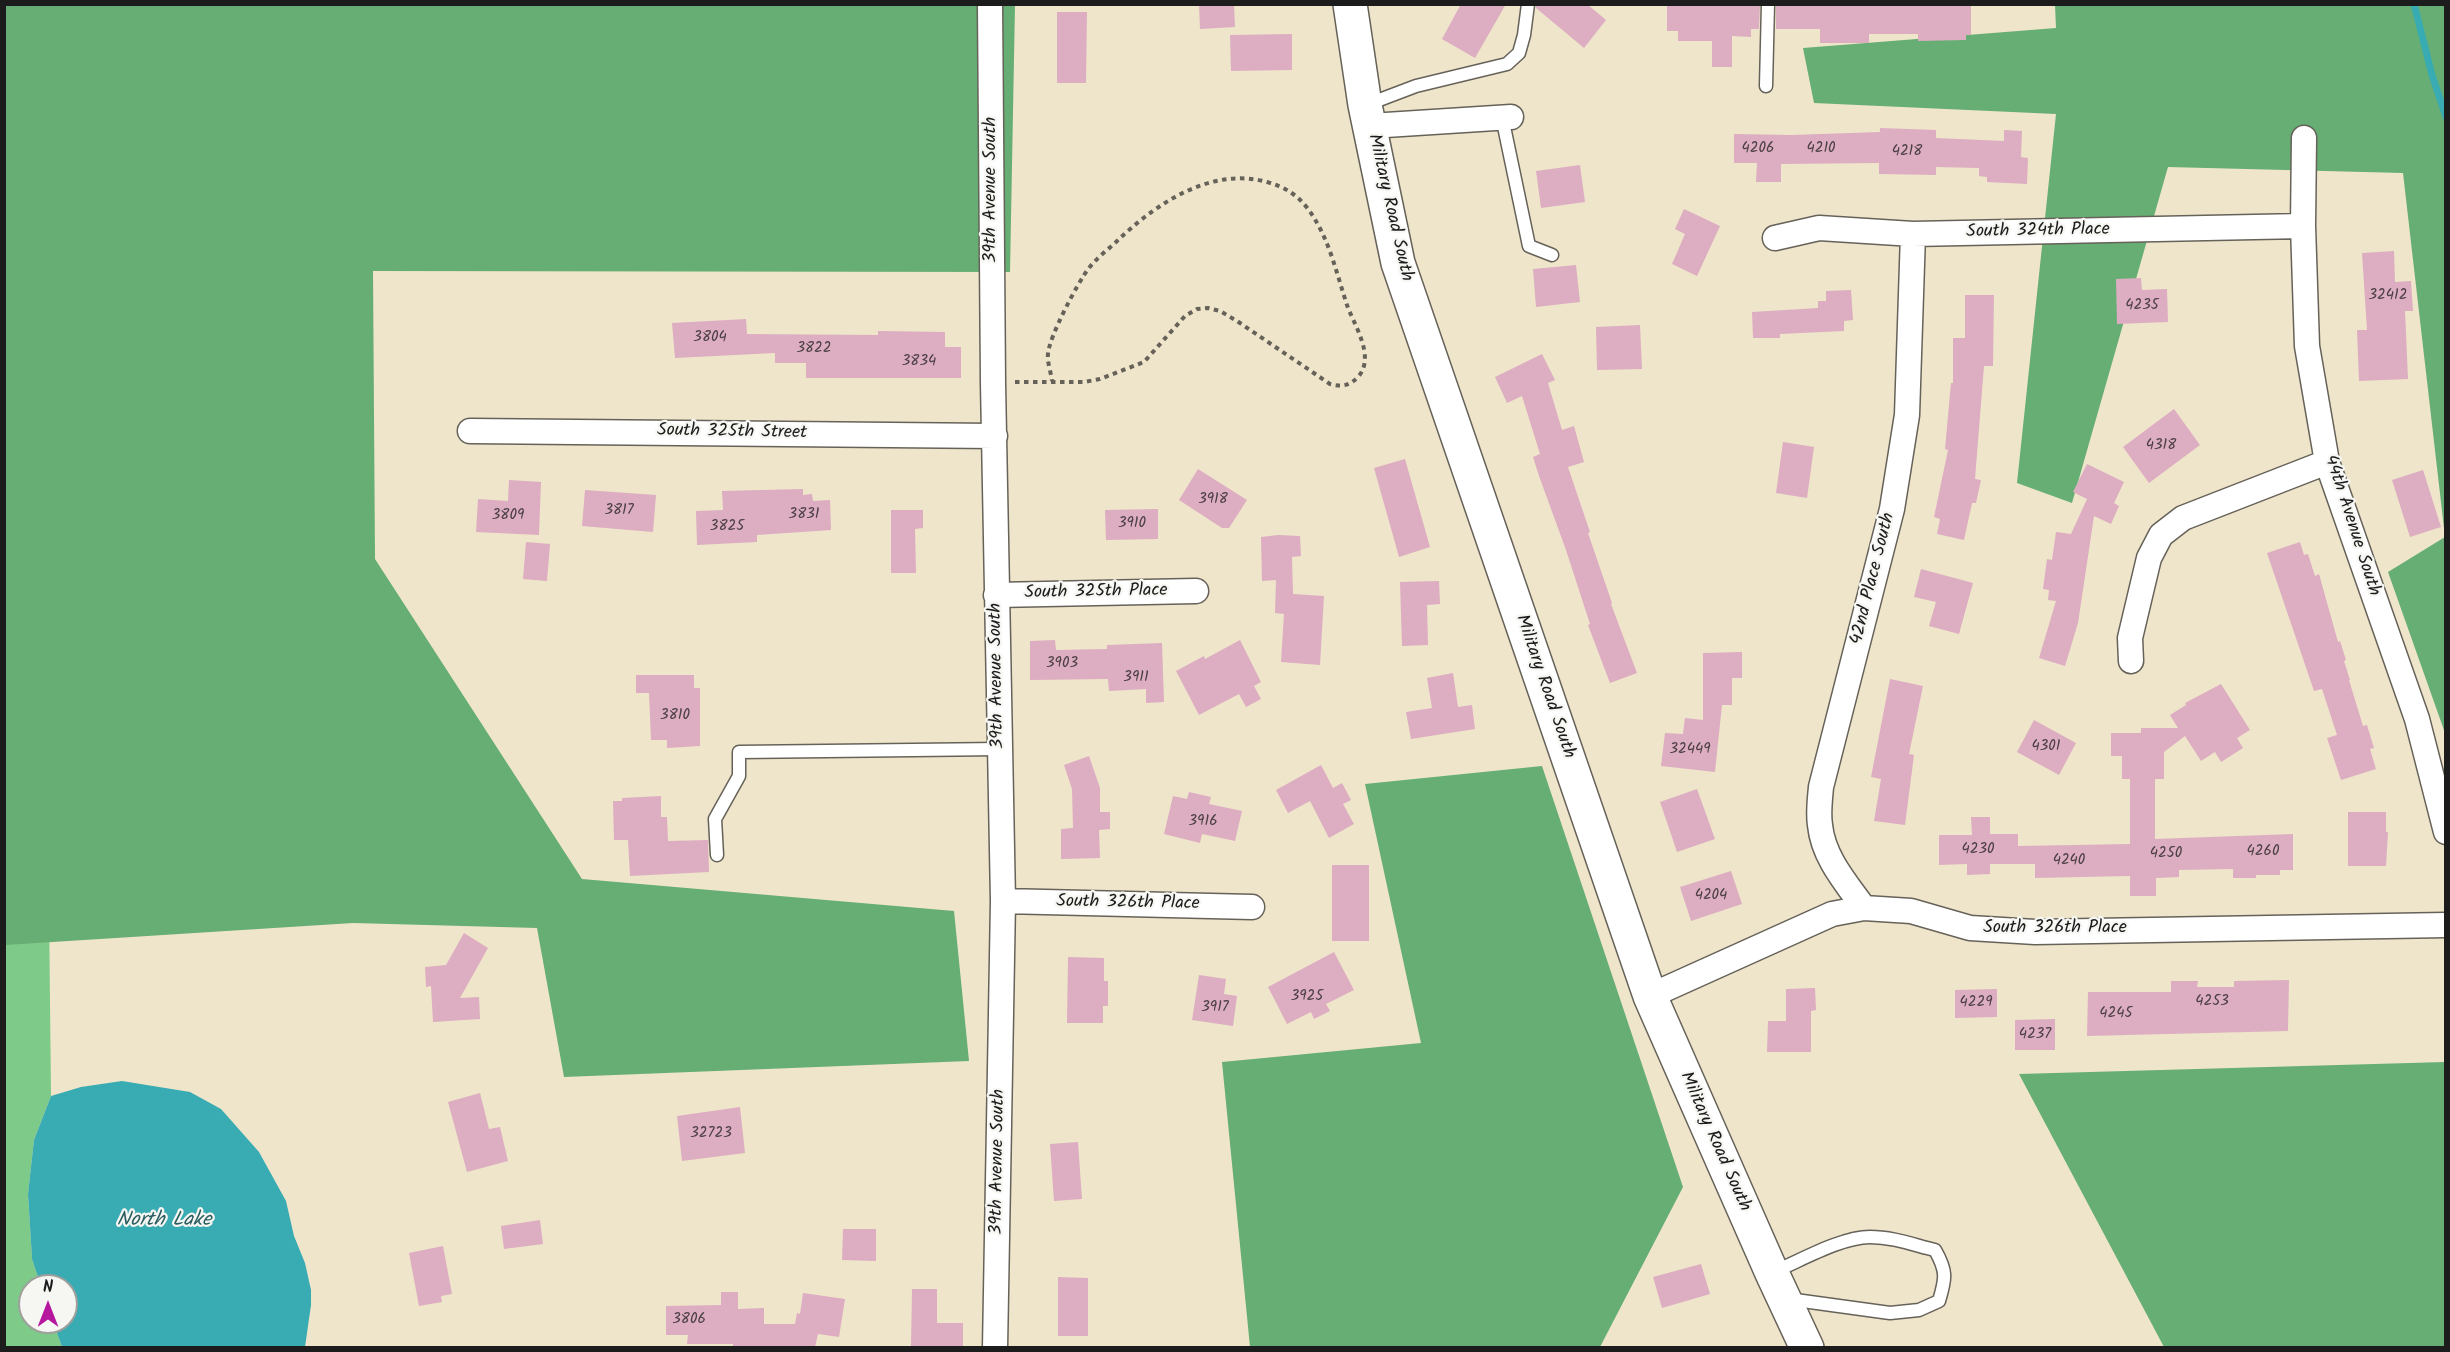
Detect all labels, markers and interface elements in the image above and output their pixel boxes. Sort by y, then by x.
street label: 39th Avenue South [981,117,1003,263]
street label: Military Road South [1362,132,1416,284]
house number: 4206 [1742,140,1774,158]
house number: 4210 [1806,140,1836,158]
house number: 4218 [1892,143,1922,161]
street label: South 324th Place [1966,220,2110,244]
house number: 32412 [2369,287,2407,305]
house number: 4235 [2125,297,2159,315]
house number: 3804 [693,329,727,347]
house number: 3822 [796,340,832,358]
house number: 3834 [902,353,936,371]
street label: South 325th Street [657,421,807,445]
house number: 4318 [2146,437,2176,455]
street label: 44th Avenue South [2318,453,2384,599]
house number: 3918 [1198,491,1228,509]
house number: 3817 [604,502,634,520]
house number: 3831 [789,506,819,524]
house number: 3809 [492,507,524,525]
street label: 42nd Place South [1847,511,1901,647]
house number: 3910 [1118,515,1146,533]
house number: 3825 [710,518,744,536]
street label: South 325th Place [1024,581,1168,605]
street label: 39th Avenue South [986,603,1010,749]
street label: Military Road South [1509,612,1579,762]
house number: 3903 [1046,655,1078,673]
house number: 3911 [1123,669,1149,687]
house number: 3810 [660,707,690,725]
house number: 4301 [2031,738,2061,756]
house number: 32449 [1669,741,1711,759]
house number: 3916 [1189,813,1217,831]
house number: 4230 [1961,841,1995,859]
house number: 4260 [2247,843,2279,861]
house number: 4250 [2150,845,2182,863]
house number: 4240 [2053,852,2085,870]
house number: 4204 [1695,887,1727,905]
street label: South 326th Place [1056,892,1200,916]
street label: South 326th Place [1983,918,2127,940]
house number: 3925 [1291,988,1323,1006]
house number: 4253 [2195,993,2229,1011]
house number: 4229 [1959,994,1993,1012]
house number: 3917 [1201,999,1229,1017]
house number: 4245 [2099,1005,2133,1023]
house number: 4237 [2019,1026,2051,1044]
street label: Military Road South [1674,1069,1754,1215]
street label: 39th Avenue South [987,1089,1011,1235]
house number: 32723 [690,1125,732,1143]
water label: North Lake [117,1210,211,1234]
north arrow [18,1274,78,1334]
text: N [43,1275,53,1300]
house number: 3806 [672,1311,706,1329]

